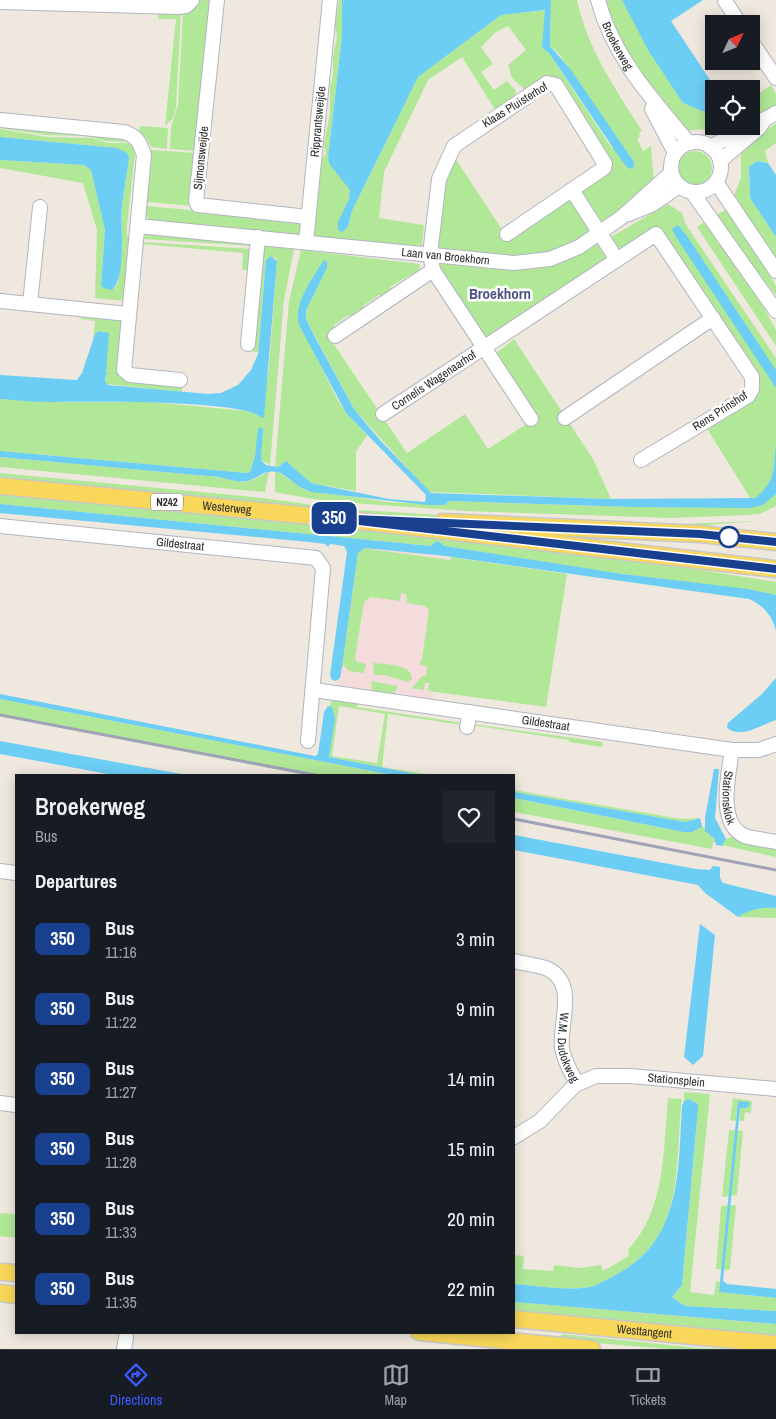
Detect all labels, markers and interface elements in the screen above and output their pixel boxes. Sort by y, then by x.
north arrow [705,15,760,70]
map controls [705,15,760,135]
street label: Broekerweg [598,19,637,74]
street label: Klaas Pluisterhof [479,78,551,131]
button: locate [705,80,760,135]
street label: Ripprantsweijde [306,85,329,158]
street label: Sijmonsweijde [190,125,212,191]
street label: Laan van Broekhorn [401,244,490,269]
district label: Broekhorn [469,283,531,304]
street label: Cornelis Wagenaarhof [388,347,480,414]
street label: Rens Prinshof [689,387,751,435]
road number: N242 [151,494,183,511]
street label: Westerweg [202,497,253,518]
line badge: 350 [305,502,363,534]
text: 350 [322,505,346,530]
unlabelled marker [718,526,740,548]
street label: Gildestraat [155,534,205,555]
street label: Gildestraat [521,712,571,735]
street label: Stationsklok [718,770,739,827]
text: Broekerweg [35,790,145,822]
button: heart [443,791,495,843]
text: Bus [35,825,58,847]
text: Departures [35,868,117,894]
text: Bus [105,915,134,941]
text: 350 [50,926,75,951]
text: 3 min [456,926,495,952]
text: 11:16 [105,941,137,963]
text: Bus [105,985,134,1011]
text: 350 [50,996,75,1021]
text: 9 min [456,996,495,1022]
text: 11:22 [105,1011,137,1033]
street label: W.M. Dudokweg [554,1012,583,1086]
text: Bus [105,1055,134,1081]
text: 350 [50,1066,75,1091]
text: 14 min [447,1066,495,1092]
street label: Stationsplein [647,1070,706,1091]
text: 11:27 [105,1081,137,1103]
text: Bus [105,1125,134,1151]
text: 350 [50,1136,75,1161]
text: 15 min [447,1136,495,1162]
text: 11:28 [105,1151,137,1173]
text: Bus [105,1195,134,1221]
text: 350 [50,1206,75,1231]
text: 20 min [447,1206,495,1232]
text: 11:33 [105,1221,137,1243]
text: Bus [105,1265,134,1291]
text: 350 [50,1276,75,1301]
text: 22 min [447,1276,495,1302]
text: 11:35 [105,1291,137,1313]
street label: Westtangent [616,1321,673,1342]
tab: Directions [110,1361,162,1409]
tab: Map [382,1361,410,1409]
tab: Tickets [629,1361,666,1409]

